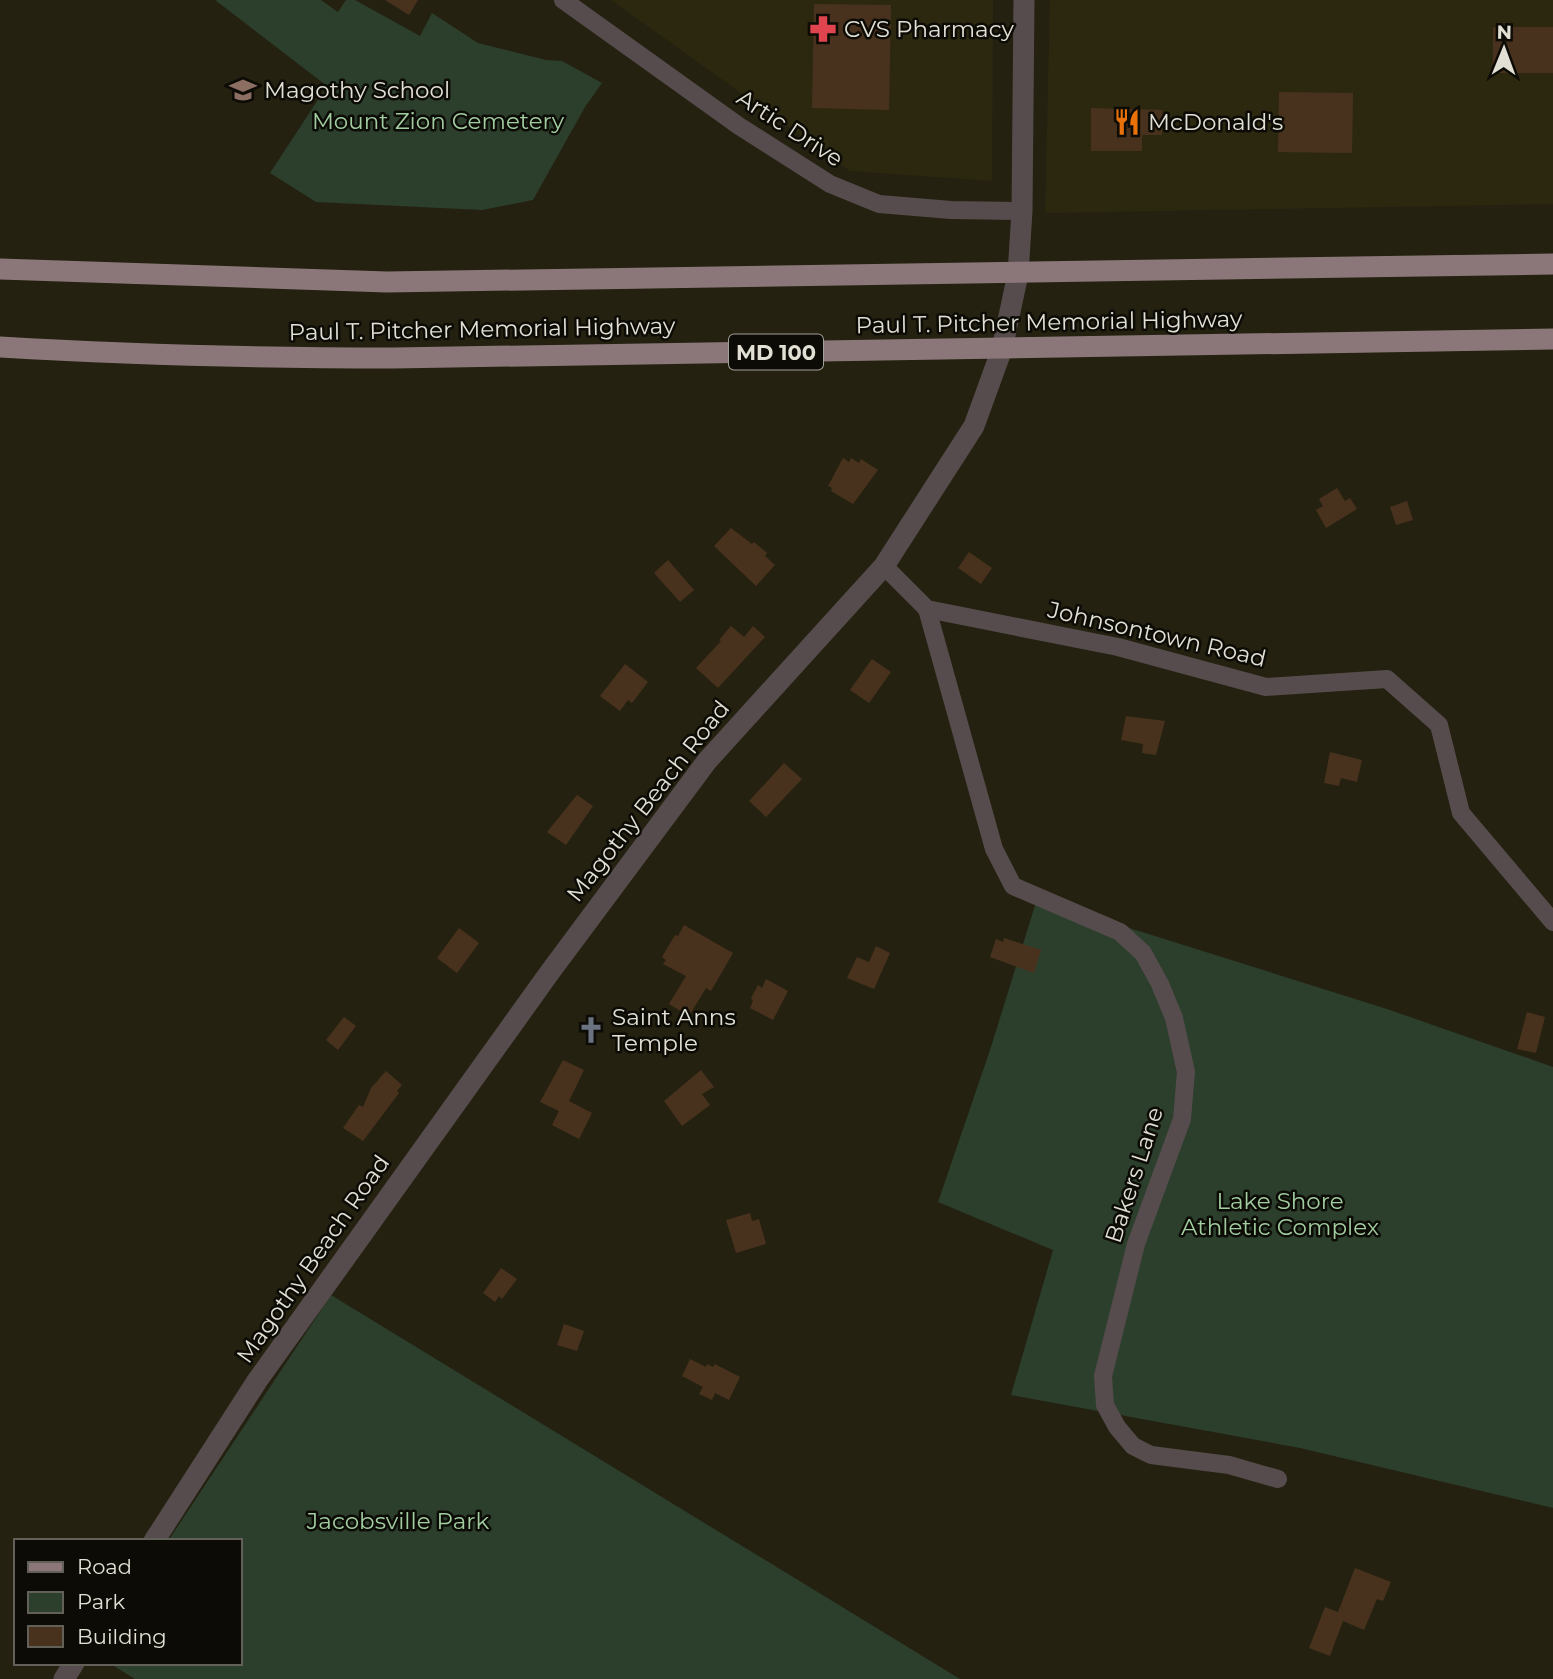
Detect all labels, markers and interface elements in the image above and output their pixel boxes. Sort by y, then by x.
pharmacy icon: CVS Pharmacy [808,14,838,44]
north arrow [1469,14,1539,84]
place label: CVS Pharmacy [844,15,1015,43]
text: N [1496,21,1512,44]
school or university icon: Magothy School [228,75,258,105]
place label: Magothy School [264,76,450,104]
street label: Artic Drive [732,83,848,173]
park label: Mount Zion Cemetery [312,107,565,135]
restaurant icon: McDonald's [1112,107,1142,137]
place label: McDonald's [1148,108,1283,136]
street label: Paul T. Pitcher Memorial Highway [855,305,1243,339]
street label: Paul T. Pitcher Memorial Highway [288,312,676,346]
road number: MD 100 [729,334,823,370]
street label: Johnsontown Road [1044,595,1269,673]
street label: Magothy Beach Road [561,695,735,907]
place label: Saint Anns Temple [612,1003,736,1057]
church icon: Saint Anns Temple [576,1015,606,1045]
street label: Bakers Lane [1099,1104,1169,1246]
street label: Magothy Beach Road [231,1150,395,1368]
park label: Lake Shore Athletic Complex [1181,1187,1379,1241]
park label: Jacobsville Park [306,1507,489,1535]
legend [14,1539,242,1665]
text: Road [77,1554,132,1579]
text: Park [77,1589,125,1614]
text: Building [77,1624,167,1649]

